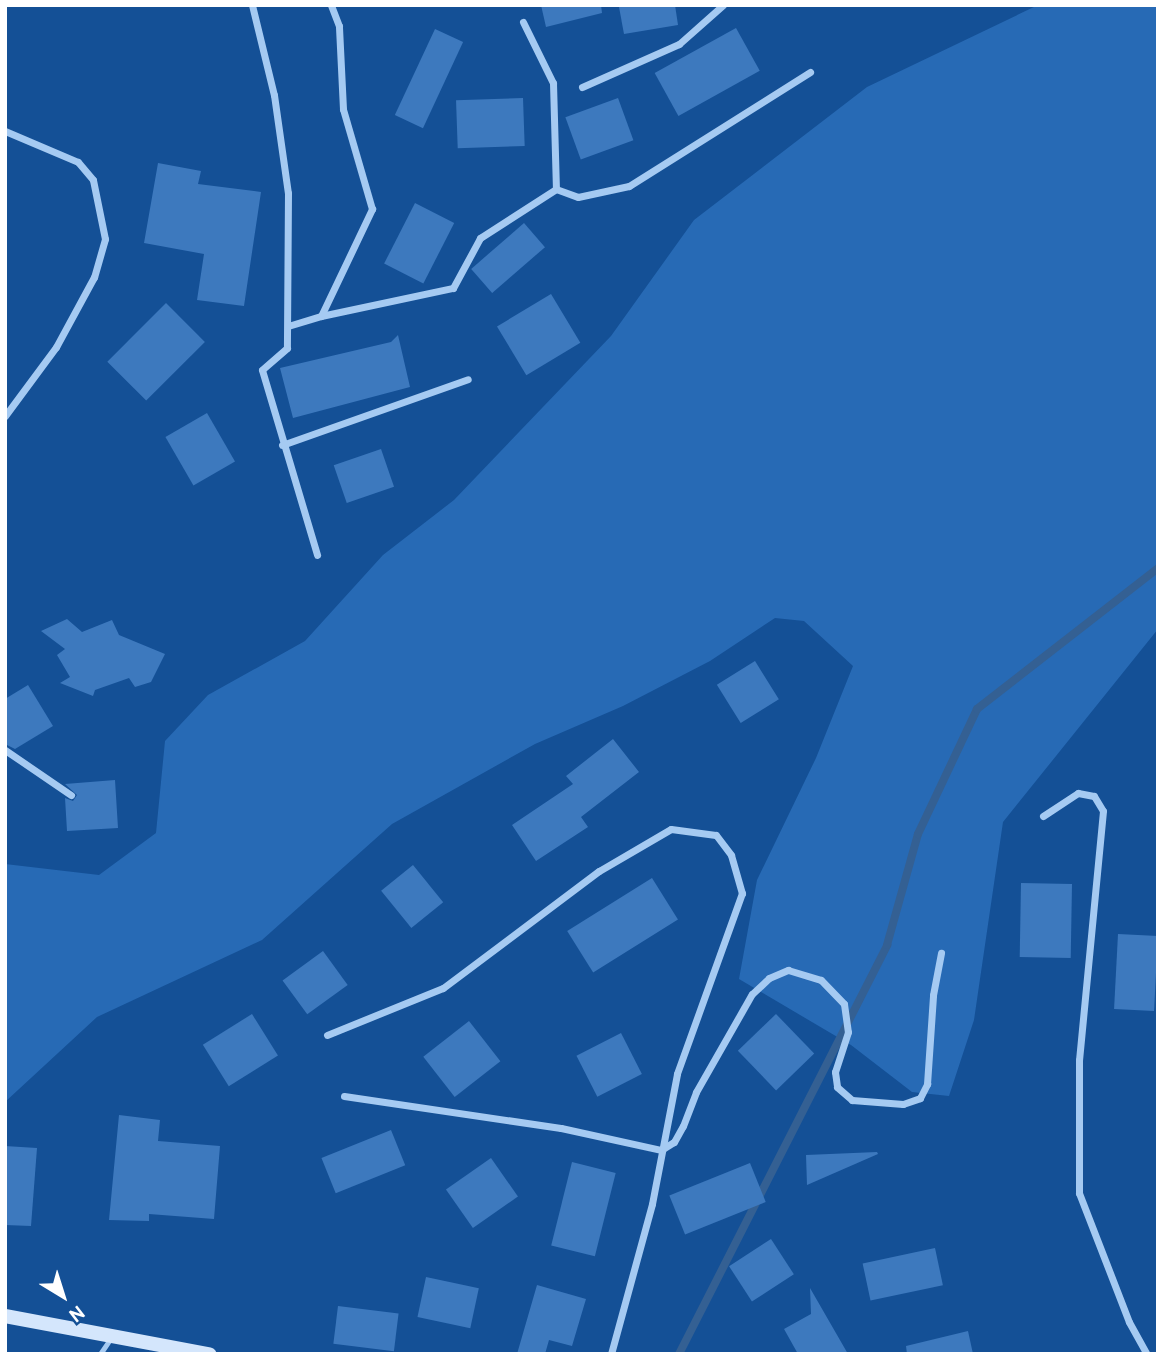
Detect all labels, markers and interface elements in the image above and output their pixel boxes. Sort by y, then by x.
north arrow [28,1261,98,1331]
text: N [63,1299,89,1326]

